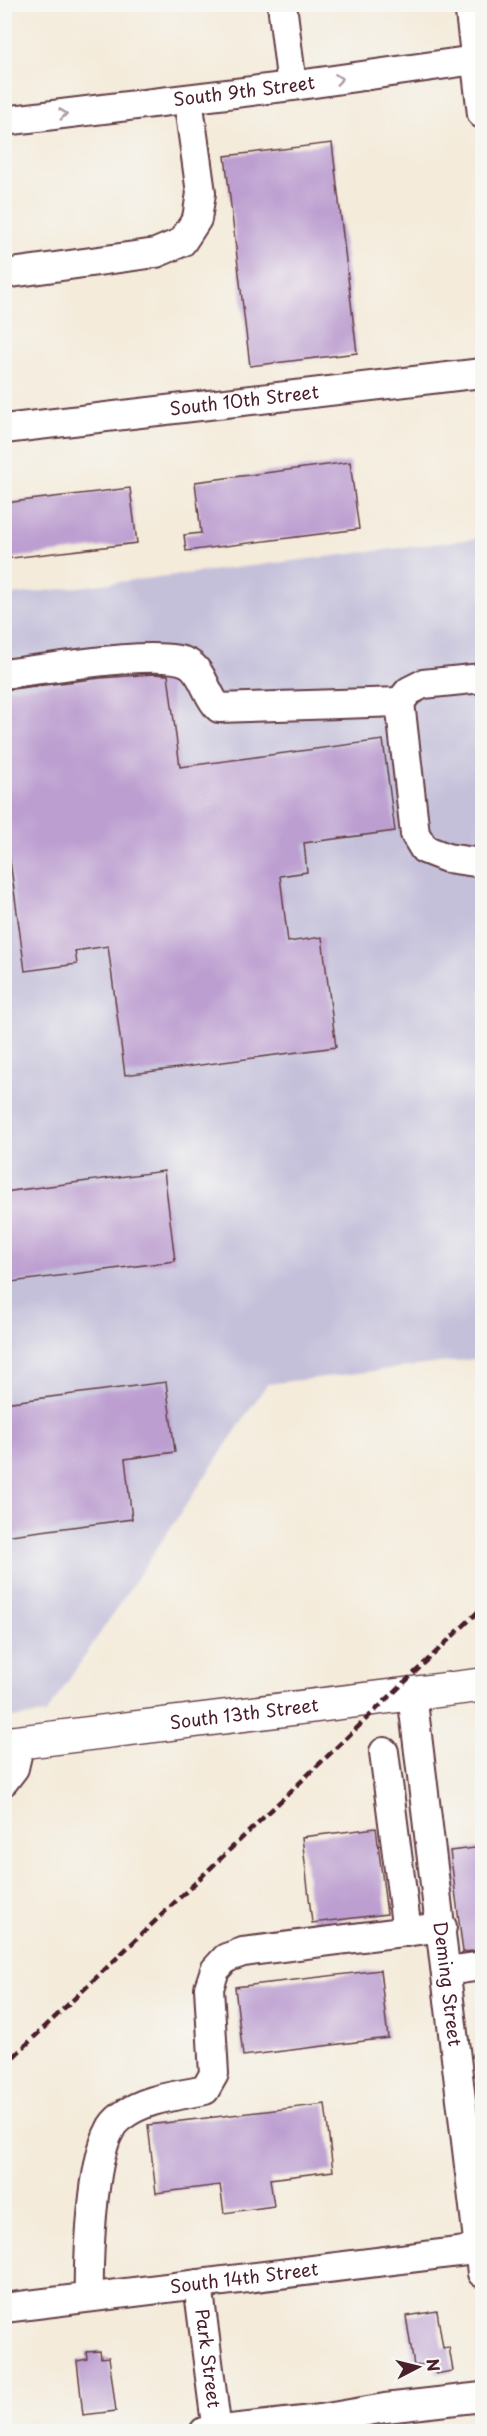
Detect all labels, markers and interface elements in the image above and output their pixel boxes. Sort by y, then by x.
street label: South 9th Street [172,68,316,112]
one-way arrow [335,74,344,86]
one-way arrow [58,108,67,121]
street label: South 10th Street [168,377,320,421]
street label: South 13th Street [168,1690,320,1735]
street label: Deming Street [428,1920,470,2048]
street label: South 14th Street [168,2254,320,2299]
street label: Park Street [189,2307,229,2409]
north arrow [388,2337,448,2397]
text: N [421,2357,447,2373]

